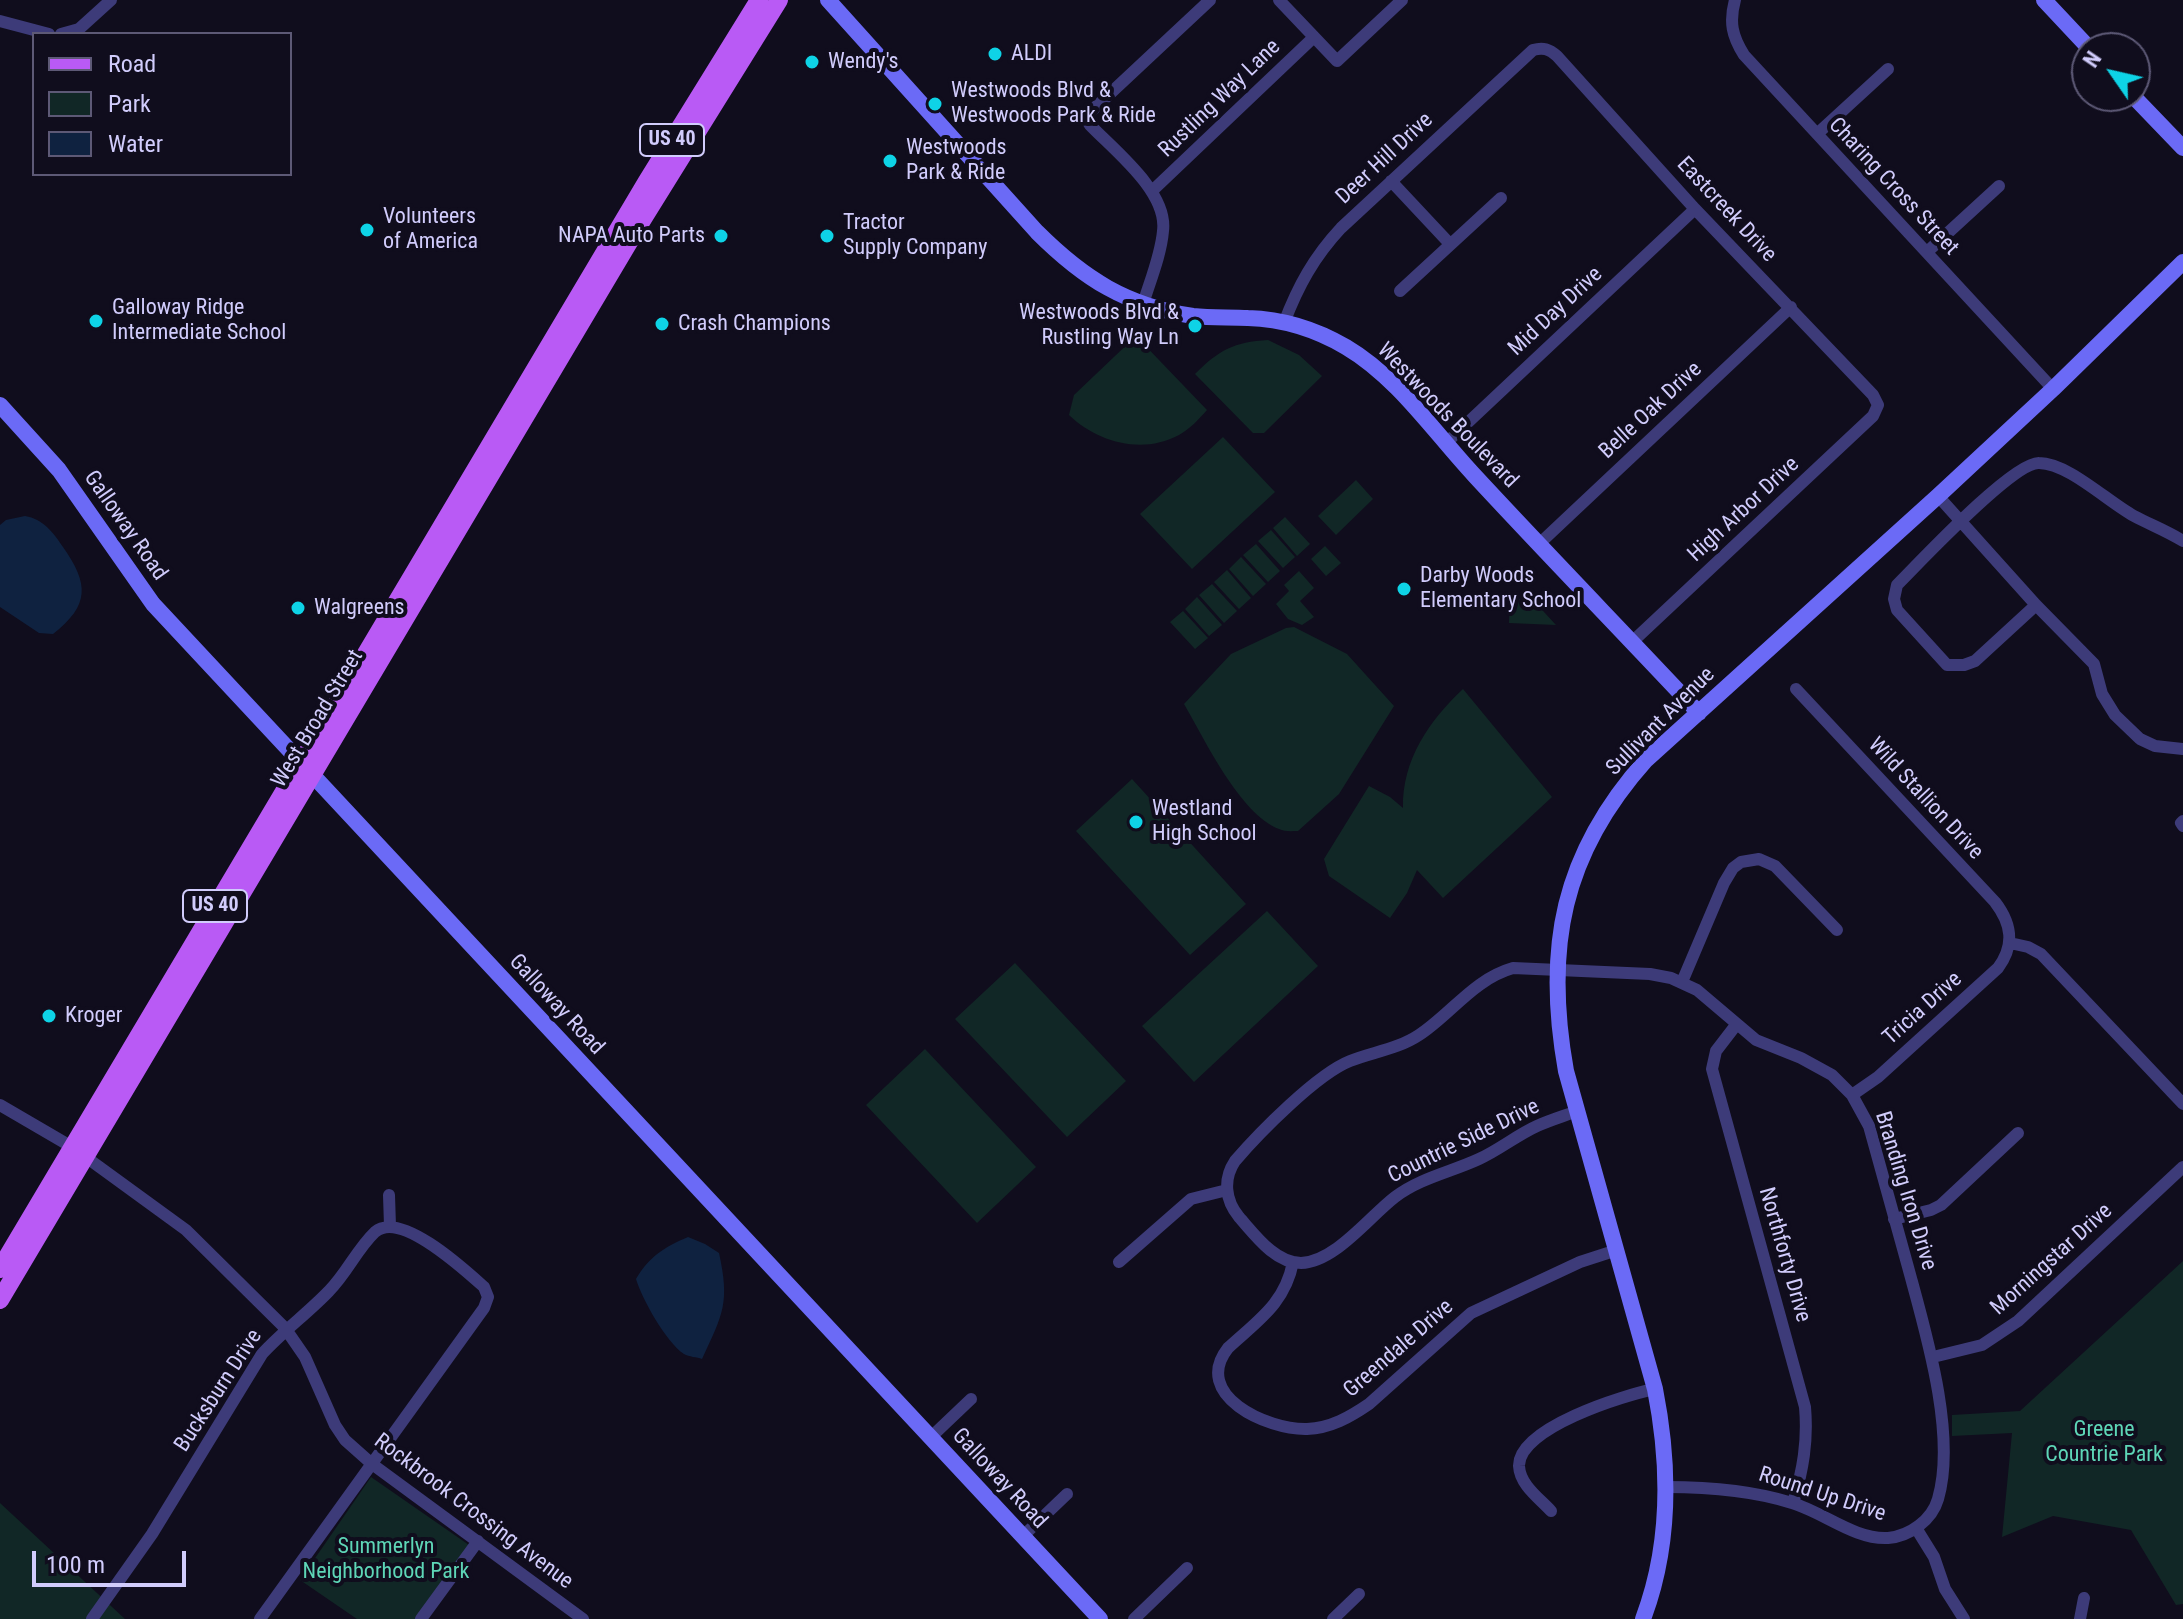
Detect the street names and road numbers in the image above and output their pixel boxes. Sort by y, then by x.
street label: Rustling Way Lane [1154,34,1286,164]
street label: Deer Hill Drive [1331,108,1439,210]
street label: Charing Cross Street [1822,113,1964,261]
road number: US 40 [640,124,704,156]
street label: Eastcreek Drive [1671,152,1781,268]
street label: Mid Day Drive [1504,262,1608,362]
street label: Westwoods Boulevard [1371,338,1523,494]
street label: Belle Oak Drive [1594,357,1708,465]
street label: High Arbor Drive [1683,452,1805,568]
street label: Galloway Road [78,466,172,586]
street label: West Broad Street [267,645,369,793]
street label: Sullivant Avenue [1601,662,1721,782]
street label: Wild Stallion Drive [1862,733,1988,865]
road number: US 40 [183,890,247,922]
street label: Galloway Road [503,949,609,1061]
street label: Tricia Drive [1878,967,1968,1051]
street label: Countrie Side Drive [1384,1094,1544,1190]
street label: Branding Iron Drive [1868,1108,1942,1274]
street label: Northforty Drive [1752,1185,1816,1325]
street label: Morningstar Drive [1986,1199,2118,1321]
street label: Greendale Drive [1339,1294,1459,1404]
street label: Bucksburn Drive [170,1325,268,1457]
street label: Galloway Road [946,1423,1052,1535]
street label: Rockbrook Crossing Avenue [368,1429,578,1595]
street label: Round Up Drive [1755,1462,1889,1528]

